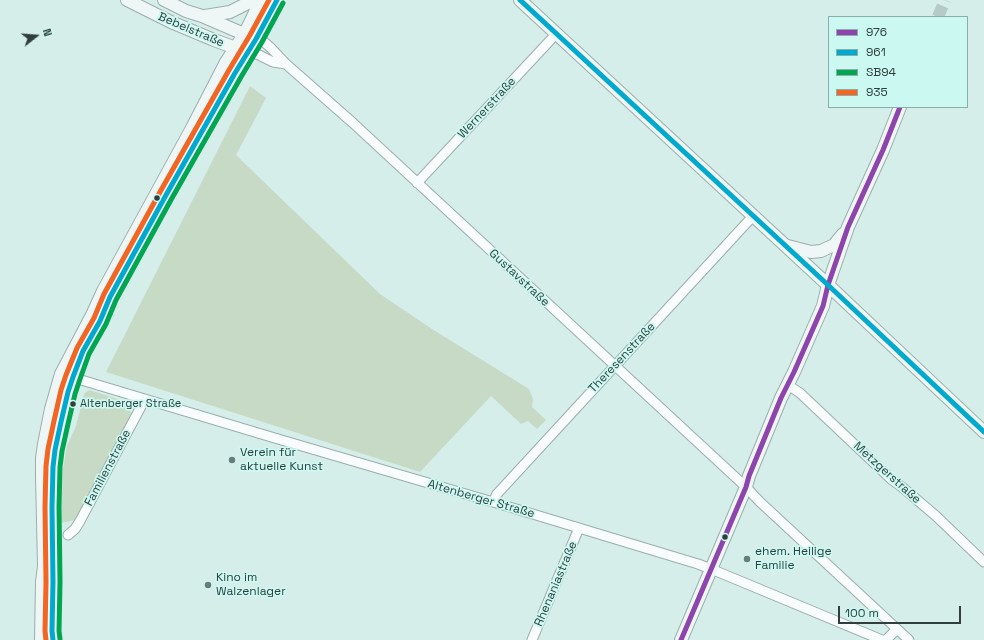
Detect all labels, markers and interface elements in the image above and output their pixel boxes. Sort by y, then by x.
street label: Bebelstraße [156,10,226,50]
north arrow [16,16,56,56]
legend [828,16,968,108]
text: 976 [866,24,887,40]
text: N [40,27,55,38]
text: 961 [866,44,886,60]
text: SB94 [866,64,896,80]
street label: Wernerstraße [455,74,519,142]
text: 935 [866,84,888,100]
unlabelled marker [152,193,162,203]
street label: Gustavstraße [486,246,552,310]
street label: Theresenstraße [586,320,658,396]
place label: Altenberger Straße [80,397,181,411]
marker: Altenberger Straße [68,399,78,409]
street label: Familienstraße [82,427,134,509]
street label: Metzgerstraße [850,439,924,507]
place label: Verein für aktuelle Kunst [240,446,323,474]
marker: Verein für aktuelle Kunst [227,455,237,465]
street label: Altenberger Straße [426,477,536,521]
unlabelled marker [720,532,730,542]
street label: Rhenaniastraße [532,539,580,629]
place label: ehem. Heilige Familie [755,545,832,573]
marker: ehem. Heilige Familie [742,554,752,564]
place label: Kino im Walzenlager [216,571,286,599]
marker: Kino im Walzenlager [203,580,213,590]
scale bar [840,598,963,624]
text: 100 m [845,605,879,621]

